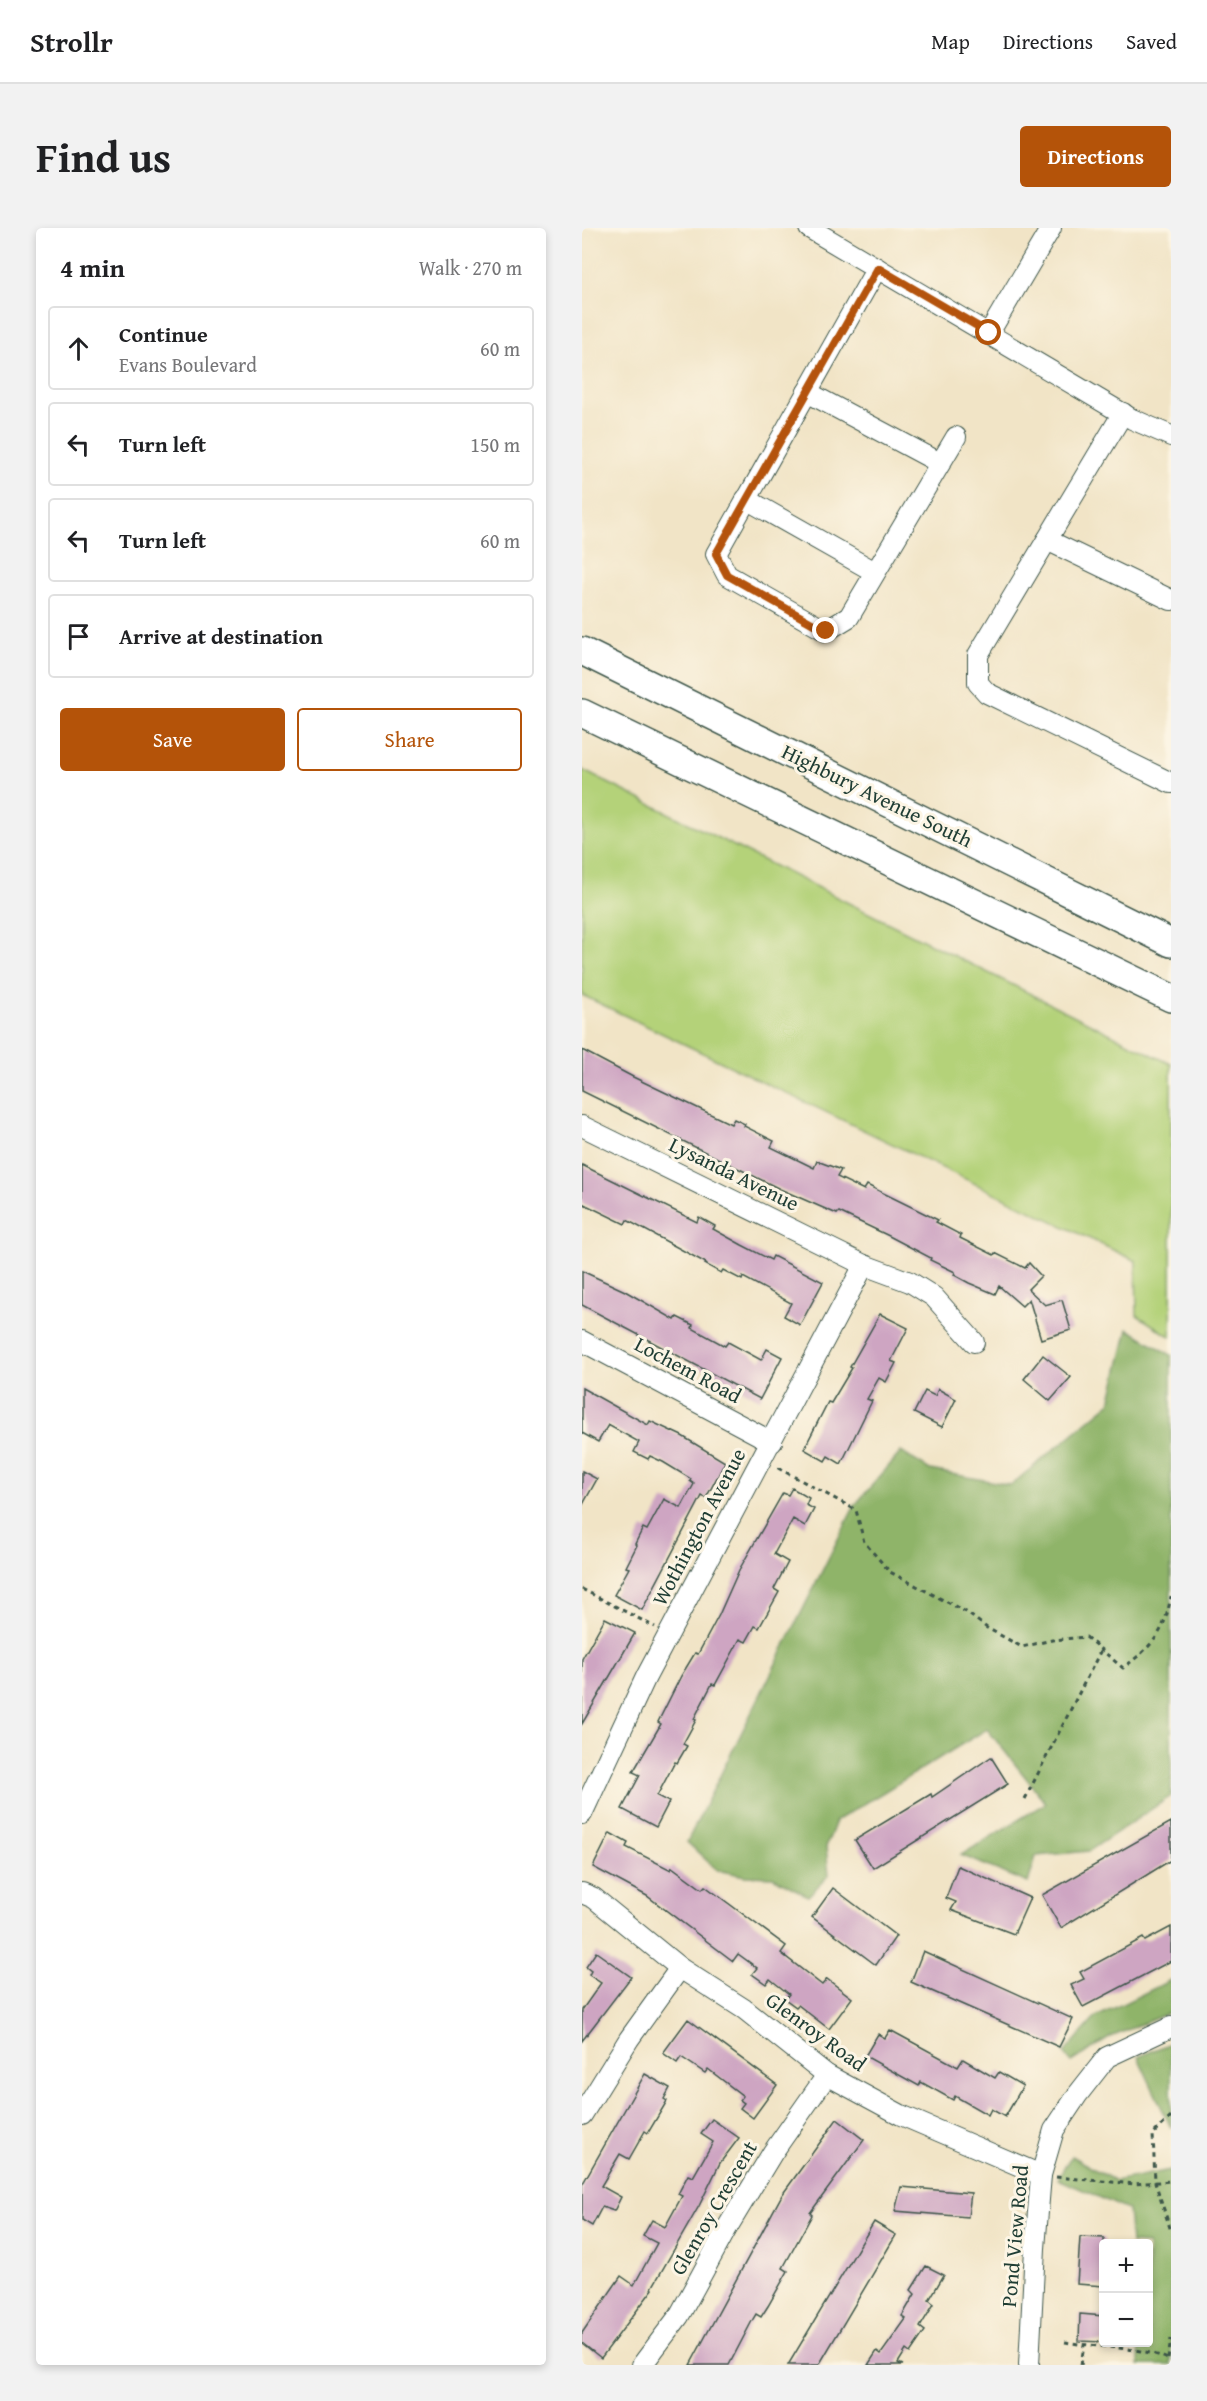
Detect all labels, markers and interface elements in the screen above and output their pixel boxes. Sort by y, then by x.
text: Strollr [30,21,113,62]
text: Map [931,26,970,57]
text: Directions [1003,26,1093,57]
text: Saved [1126,26,1177,57]
text: Find us [36,126,171,187]
button: Directions [1020,126,1171,187]
text: 4 min [60,248,125,287]
text: Walk · 270 m [419,253,522,282]
text: Continue [119,318,208,350]
route start [975,319,1001,345]
icon: ahead [62,332,95,365]
text: 60 m [480,334,520,363]
text: Evans Boulevard [119,350,257,379]
icon: left [62,428,95,461]
text: Turn left [119,428,206,460]
text: 150 m [470,430,520,459]
icon: left [62,524,95,557]
text: Turn left [119,524,206,556]
text: 60 m [480,526,520,555]
route end [812,617,838,643]
icon: arrive [62,620,95,653]
text: Arrive at destination [119,620,323,652]
button: Save [60,708,285,771]
button: Share [297,708,522,771]
street label: Highbury Avenue South [777,736,978,855]
street label: Lysanda Avenue [664,1129,805,1218]
street label: Lochem Road [629,1328,748,1411]
street label: Wothington Avenue [644,1442,753,1611]
street label: Glenroy Road [759,1984,874,2079]
street label: Glenroy Crescent [663,2134,765,2281]
street label: Pond View Road [993,2163,1036,2308]
map controls [1099,2239,1153,2347]
button: + [1099,2239,1153,2293]
button: − [1099,2293,1153,2347]

